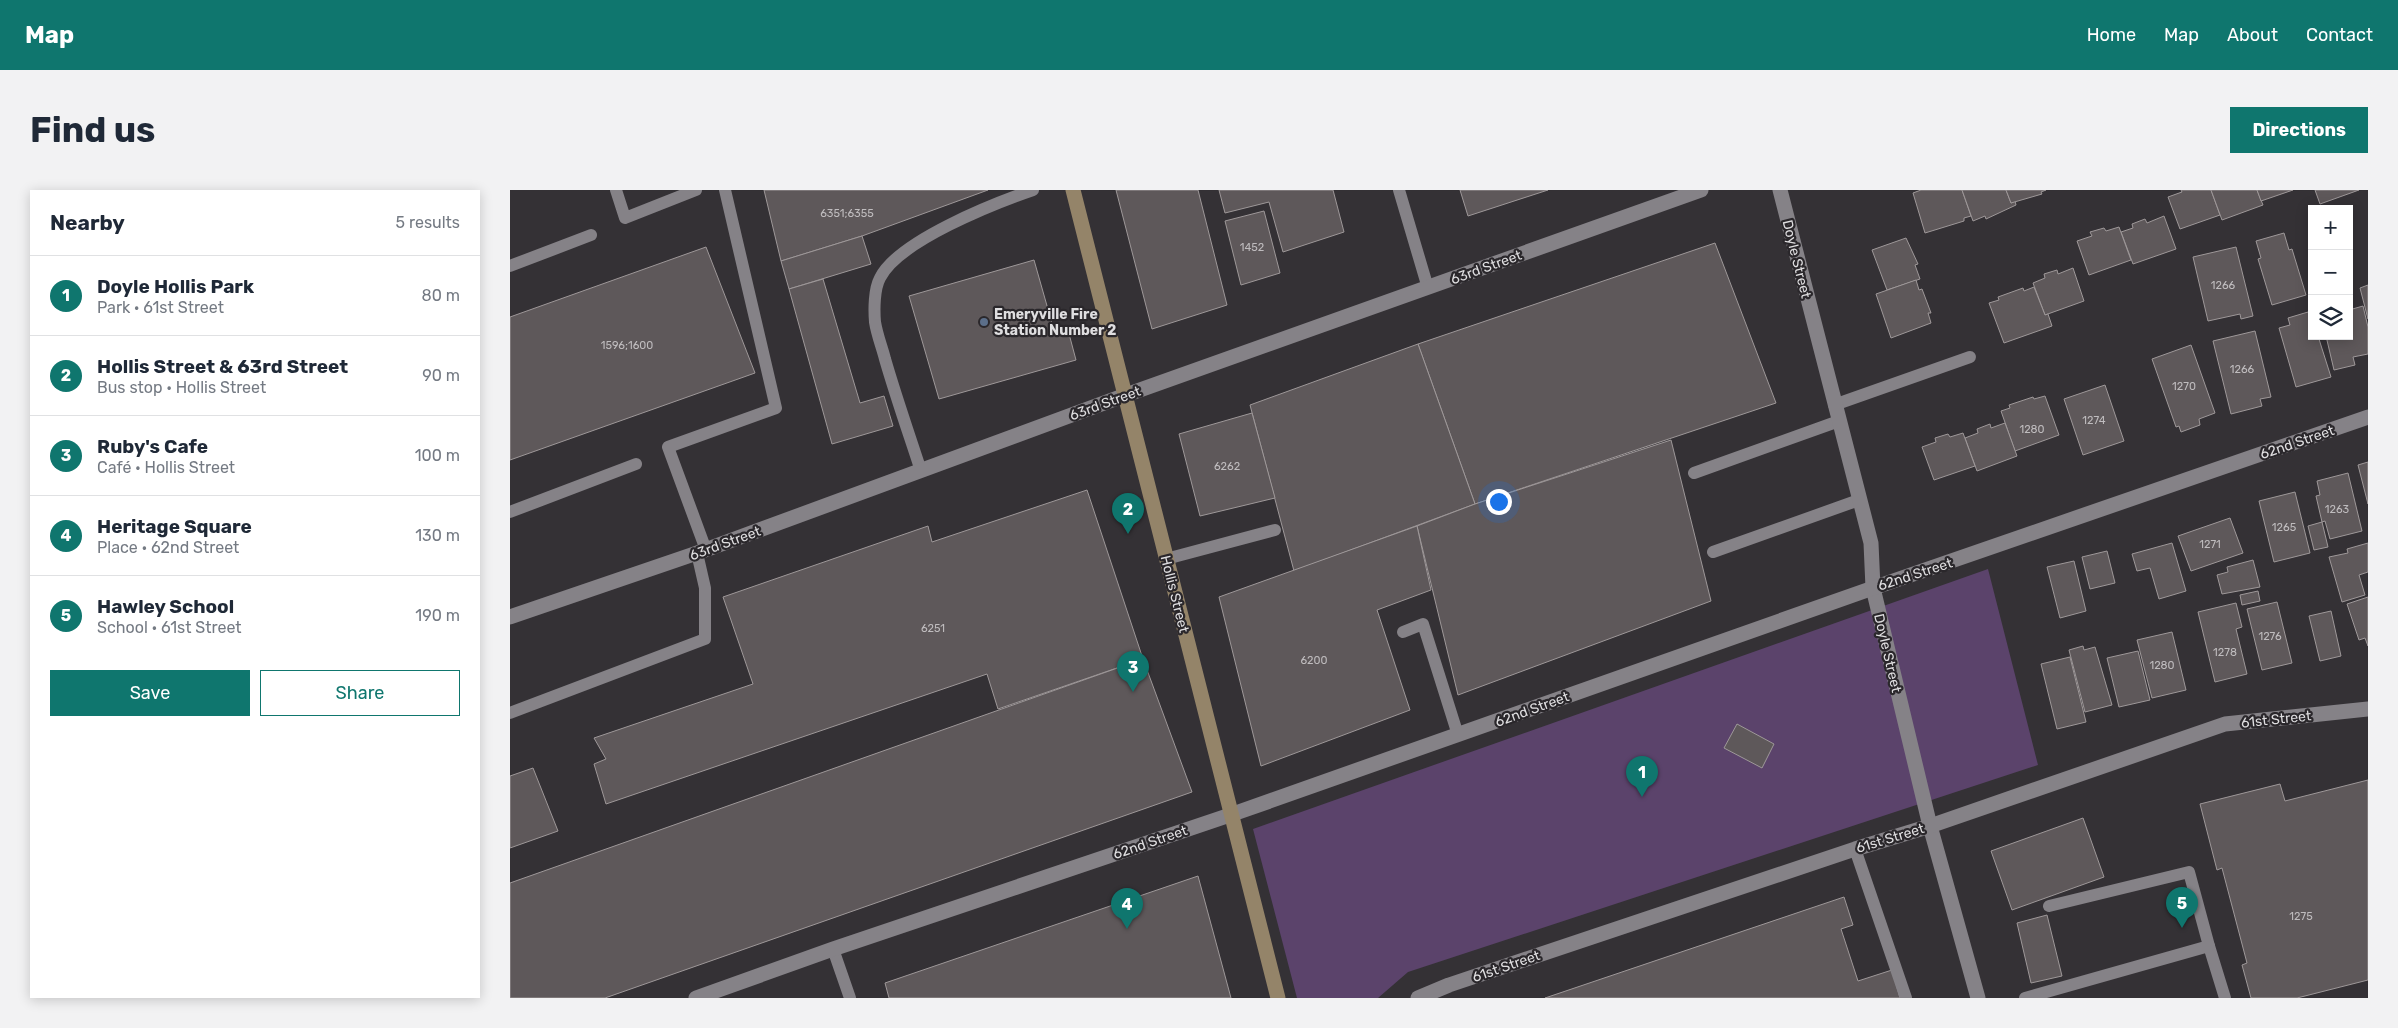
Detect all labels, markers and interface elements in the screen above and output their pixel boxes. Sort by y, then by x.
text: Map [25,21,74,49]
text: Home [2087,24,2136,46]
text: Map [2164,24,2199,46]
text: About [2227,24,2278,46]
text: Contact [2306,24,2373,46]
button: Directions [2230,107,2368,153]
text: Find us [30,109,155,151]
map controls [2308,205,2353,340]
button: + [2308,205,2353,250]
house number: 6351;6355 [820,207,874,220]
text: Nearby [50,210,125,235]
text: 5 results [396,213,460,232]
street label: Doyle Street [1779,218,1815,301]
house number: 1452 [1240,241,1264,254]
street label: 63rd Street [1448,247,1524,288]
button: − [2308,250,2353,295]
text: Doyle Hollis Park [97,275,254,298]
house number: 1266 [2211,279,2236,292]
text: 1 [62,286,70,305]
text: 80 m [422,286,460,305]
button: layers [2308,295,2353,340]
text: Park · 61st Street [97,298,224,317]
place label: Emeryville Fire Station Number 2 [994,306,1116,339]
marker: Emeryville Fire Station Number 2 [978,316,990,328]
house number: 1596;1600 [601,339,653,352]
text: Hollis Street & 63rd Street [97,355,348,378]
house number: 1266 [2230,363,2255,376]
text: 2 [61,366,71,385]
text: 90 m [422,366,460,385]
text: Bus stop · Hollis Street [97,378,266,397]
house number: 1270 [2172,380,2196,393]
street label: 63rd Street [1067,383,1143,424]
house number: 1274 [2082,414,2106,427]
street label: 62nd Street [2258,422,2337,463]
house number: 1280 [2019,423,2045,436]
text: Ruby's Cafe [97,435,208,458]
text: 3 [61,446,71,465]
text: 100 m [415,446,460,465]
text: Café · Hollis Street [97,458,235,477]
house number: 6262 [1214,460,1240,473]
your location [1486,489,1512,515]
pin: 2 [1112,493,1144,534]
house number: 1263 [2325,503,2350,516]
text: Heritage Square [97,515,252,538]
house number: 1265 [2272,521,2297,534]
street label: 63rd Street [687,523,763,564]
text: 4 [61,526,71,545]
text: 130 m [415,526,460,545]
text: Place · 62nd Street [97,538,239,557]
house number: 1271 [2199,538,2221,551]
street label: Hollis Street [1157,554,1192,635]
street label: 62nd Street [1876,554,1955,595]
text: Hawley School [97,595,234,618]
text: 5 [61,606,71,625]
text: 190 m [415,606,460,625]
street label: Doyle Street [1870,612,1905,695]
text: School · 61st Street [97,618,242,637]
house number: 6251 [921,622,945,635]
house number: 1276 [2258,630,2282,643]
house number: 1278 [2213,646,2237,659]
pin: 3 [1117,651,1149,692]
house number: 6200 [1300,654,1328,667]
house number: 1280 [2149,659,2175,672]
button: Save [50,670,250,716]
button: Share [260,670,460,716]
street label: 62nd Street [1493,688,1572,731]
street label: 61st Street [2240,707,2313,732]
pin: 1 [1626,756,1658,797]
street label: 61st Street [1854,820,1927,857]
street label: 62nd Street [1111,822,1190,863]
pin: 5 [2166,887,2198,928]
pin: 4 [1111,888,1143,929]
house number: 1275 [2289,910,2313,923]
street label: 61st Street [1470,947,1543,986]

